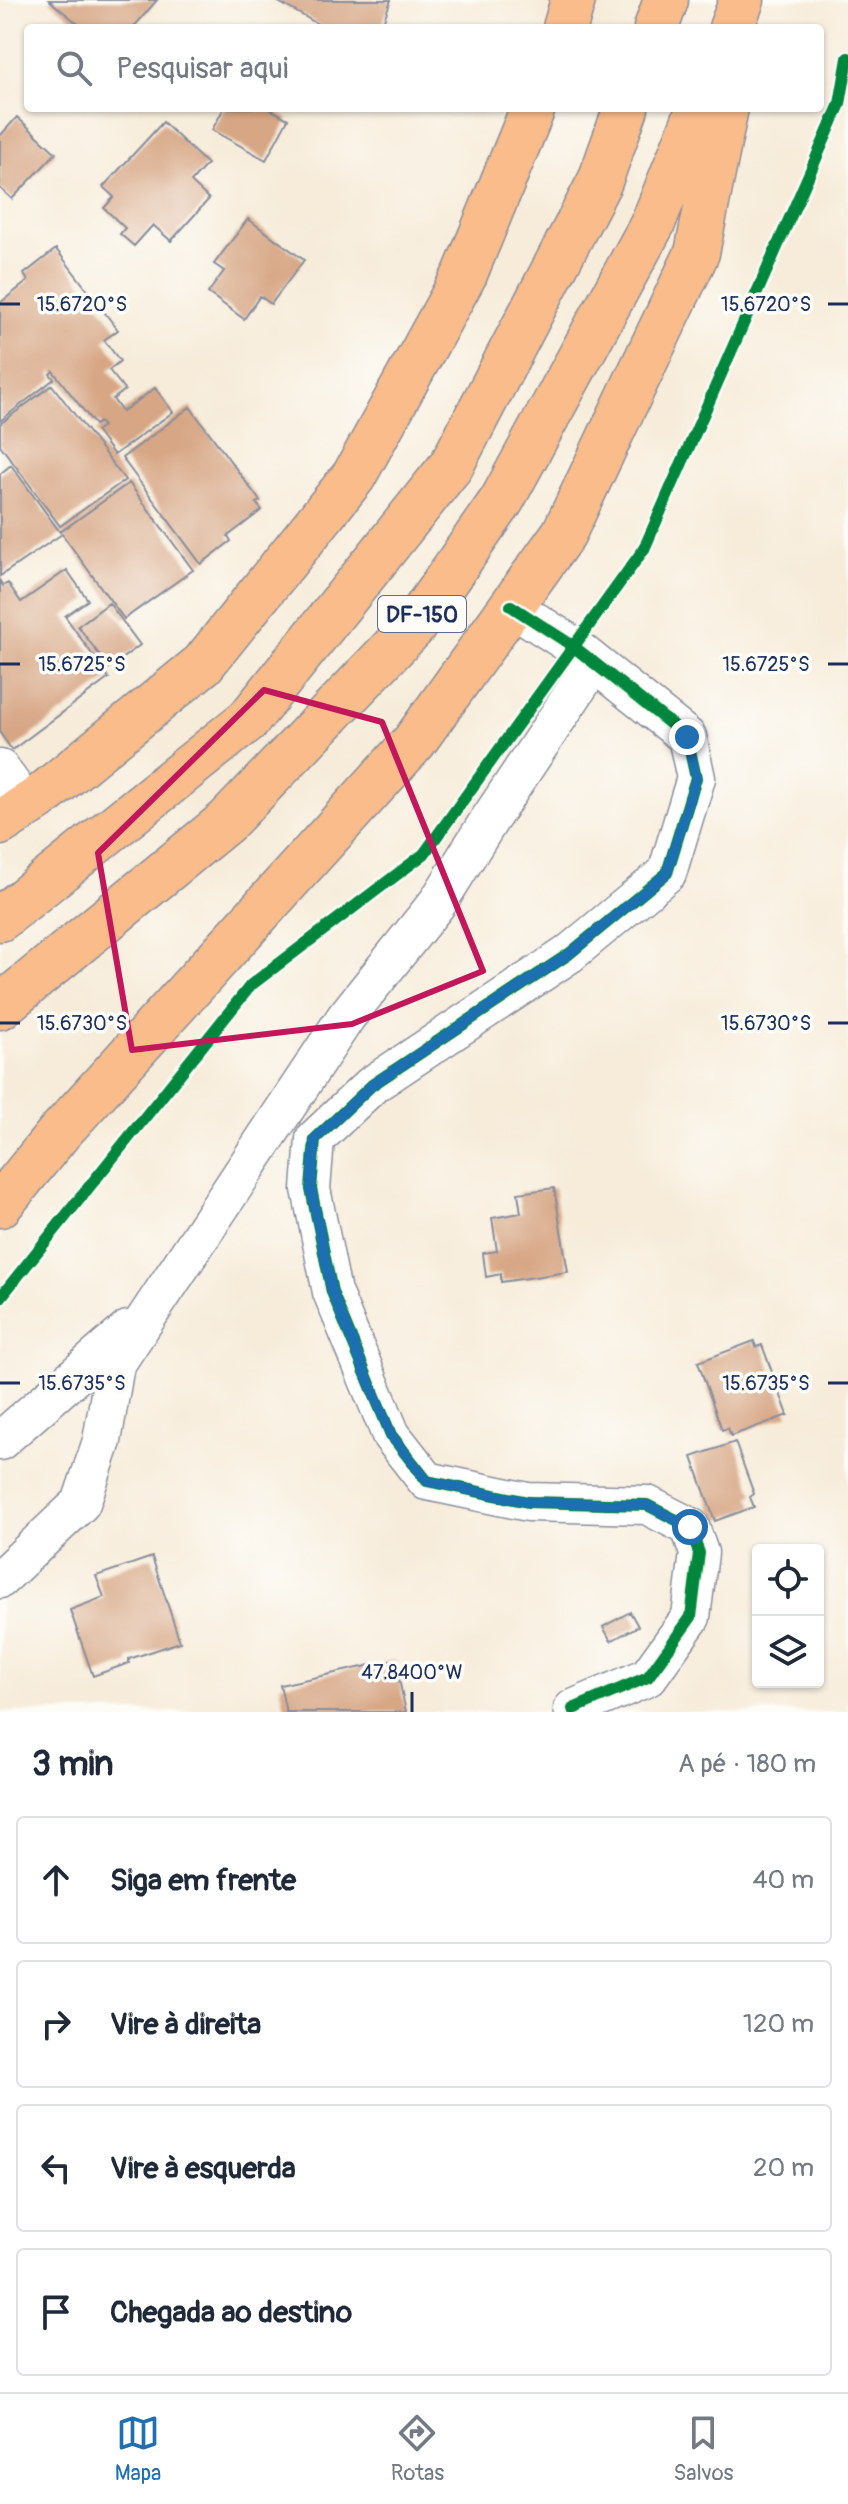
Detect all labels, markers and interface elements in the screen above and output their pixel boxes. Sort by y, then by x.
search box [24,24,824,112]
icon: search [52,46,96,90]
text: Pesquisar aqui [116,50,288,87]
text: 15.6720°S [37,292,127,317]
text: 15.6720°S [721,292,811,317]
road number: DF-150 [378,596,466,632]
text: 15.6725°S [38,652,126,677]
text: 15.6725°S [722,652,810,677]
route end [669,719,705,755]
text: 15.6730°S [37,1011,127,1036]
text: 15.6730°S [721,1011,811,1036]
text: 15.6735°S [38,1371,126,1396]
text: 15.6735°S [722,1371,810,1396]
route start [672,1509,708,1545]
map controls [752,1544,824,1688]
button: locate [752,1544,824,1616]
button: layers [752,1616,824,1688]
text: 47.8400°W [361,1660,463,1685]
text: 3 min [32,1743,114,1786]
text: A pé · 180 m [678,1748,816,1780]
icon: ahead [34,1858,78,1902]
text: Siga em frente [110,1862,296,1899]
text: 40 m [752,1864,814,1896]
icon: right [34,2002,78,2046]
text: Vire à direita [110,2006,261,2043]
text: 120 m [743,2008,814,2040]
icon: left [34,2146,78,2190]
text: Vire à esquerda [110,2150,296,2187]
text: 20 m [753,2152,814,2184]
icon: arrive [34,2290,78,2334]
text: Chegada ao destino [110,2294,352,2331]
tab: Mapa [115,2411,161,2487]
tab: Rotas [391,2411,444,2487]
tab: Salvos [673,2411,733,2487]

